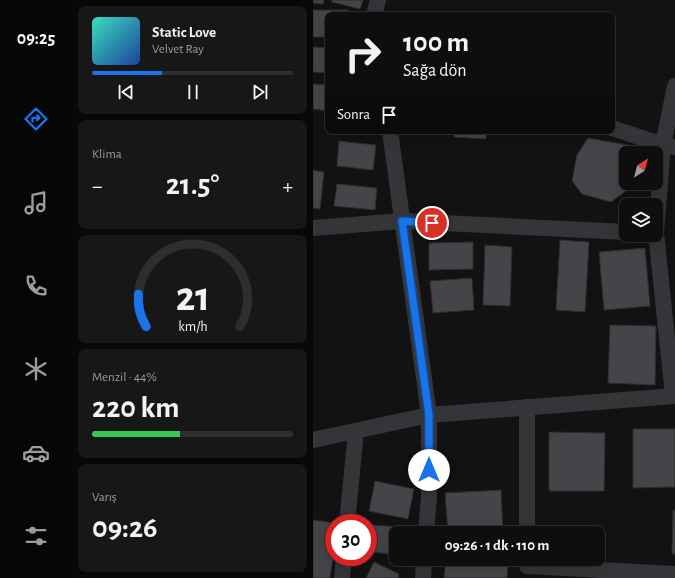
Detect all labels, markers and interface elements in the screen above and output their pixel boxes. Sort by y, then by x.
text: Static Love [152,25,216,40]
icon: right [337,28,389,80]
text: 100 m [403,29,469,57]
text: 09:25 [17,30,55,48]
text: Velvet Ray [152,43,204,56]
text: Sağa dön [403,62,467,80]
icon: previous [115,81,137,103]
icon: pause [182,81,204,103]
icon: next [249,81,271,103]
icon: arrive [378,104,400,126]
icon: directions [22,105,50,133]
text: Sonra [337,107,370,122]
north arrow [619,146,663,190]
map controls [619,146,663,242]
text: Klima [92,148,122,161]
text: 21.5° [166,170,219,200]
text: − [92,175,103,197]
text: + [282,175,293,197]
icon: music [22,189,50,217]
button: layers [619,198,663,242]
pin [415,206,449,240]
icon: arrive [421,212,443,234]
icon: phone [22,272,50,300]
text: 21 [175,277,210,318]
text: km/h [178,320,207,334]
icon: climate [22,355,50,383]
text: Menzil · 44% [92,371,157,384]
text: 220 km [92,393,179,423]
icon: car [22,439,50,467]
position arrow [408,449,450,491]
text: Varış [92,491,117,504]
text: 09:26 [92,513,158,543]
speed limit sign: 30 [325,514,377,566]
icon: filters [22,522,50,550]
text: 09:26 · 1 dk · 110 m [445,538,549,553]

